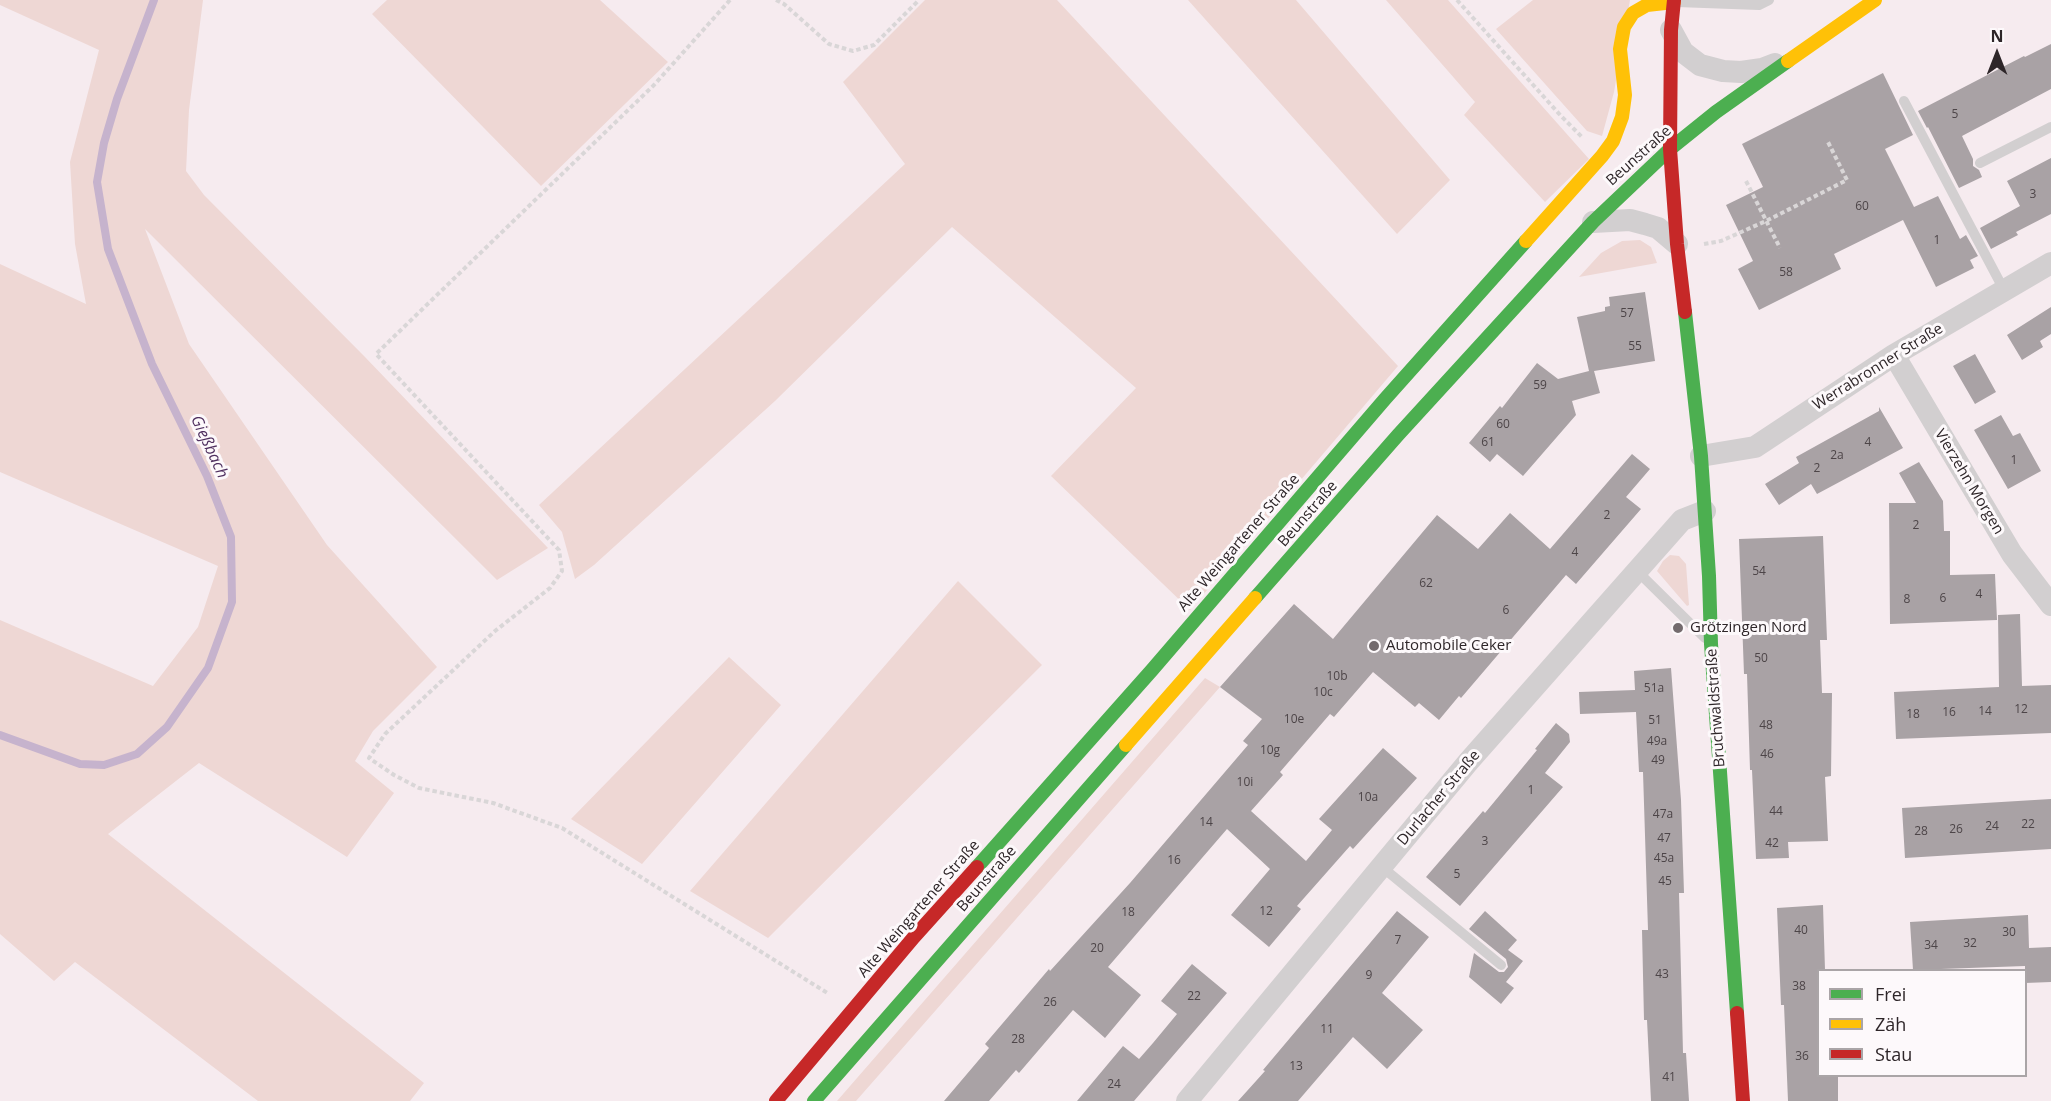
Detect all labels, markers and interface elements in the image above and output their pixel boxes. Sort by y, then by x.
north arrow [1967,24,2027,84]
text: N [1990,25,2004,47]
house number: 5 [1952,108,1958,122]
street label: Beunstraße [1603,122,1675,190]
house number: 3 [2030,188,2036,202]
house number: 60 [1855,200,1869,214]
house number: 1 [1934,234,1940,248]
house number: 58 [1779,266,1793,280]
house number: 57 [1620,307,1634,321]
street label: Werrabronner Straße [1810,320,1946,414]
house number: 55 [1628,340,1642,354]
house number: 59 [1533,379,1547,393]
water label: Gießbach [186,413,232,481]
house number: 60 [1496,418,1510,432]
street label: Vierzehn Morgen [1931,426,2007,538]
house number: 61 [1481,436,1495,450]
house number: 4 [1865,436,1871,450]
house number: 2a [1830,449,1844,463]
house number: 1 [2011,454,2017,468]
house number: 2 [1814,462,1820,476]
street label: Alte Weingartener Straße [1174,471,1304,615]
street label: Beunstraße [1275,477,1341,551]
house number: 2 [1604,509,1610,523]
house number: 2 [1913,519,1919,533]
house number: 4 [1572,546,1578,560]
house number: 54 [1752,565,1766,579]
house number: 62 [1419,577,1433,591]
house number: 4 [1976,588,1982,602]
house number: 6 [1940,592,1946,606]
house number: 8 [1904,593,1910,607]
house number: 6 [1503,604,1509,618]
place label: Grötzingen Nord [1690,619,1807,637]
marker: Grötzingen Nord [1671,621,1685,635]
place label: Automobile Ceker [1386,637,1511,655]
marker: Automobile Ceker [1367,639,1381,653]
street label: Bruchwaldstraße [1703,648,1729,768]
house number: 50 [1754,652,1768,666]
house number: 10b [1326,670,1348,684]
house number: 51a [1644,682,1664,696]
house number: 10c [1313,686,1333,700]
house number: 12 [2014,703,2028,717]
house number: 14 [1978,705,1992,719]
house number: 16 [1942,706,1956,720]
house number: 18 [1906,708,1920,722]
house number: 10e [1284,713,1304,727]
house number: 51 [1648,714,1662,728]
house number: 48 [1759,719,1773,733]
house number: 49a [1647,735,1667,749]
house number: 10g [1260,744,1280,758]
street label: Durlacher Straße [1394,747,1484,849]
house number: 46 [1760,748,1774,762]
house number: 49 [1651,754,1665,768]
house number: 10i [1237,776,1253,790]
house number: 1 [1528,784,1534,798]
house number: 10a [1358,791,1378,805]
house number: 44 [1769,805,1783,819]
house number: 47a [1653,808,1673,822]
house number: 14 [1199,816,1213,830]
house number: 22 [2021,818,2035,832]
house number: 24 [1985,820,1999,834]
house number: 26 [1949,823,1963,837]
house number: 28 [1914,825,1928,839]
house number: 47 [1657,832,1671,846]
house number: 3 [1482,835,1488,849]
street label: Alte Weingartener Straße [854,837,984,981]
house number: 42 [1765,837,1779,851]
street label: Beunstraße [954,842,1020,916]
house number: 45a [1654,852,1674,866]
house number: 16 [1167,854,1181,868]
house number: 5 [1454,868,1460,882]
house number: 45 [1658,875,1672,889]
house number: 12 [1259,905,1273,919]
house number: 18 [1121,906,1135,920]
house number: 40 [1794,924,1808,938]
house number: 30 [2002,926,2016,940]
house number: 7 [1395,934,1401,948]
house number: 32 [1963,937,1977,951]
house number: 34 [1924,939,1938,953]
house number: 20 [1090,942,1104,956]
house number: 43 [1655,968,1669,982]
house number: 9 [1366,969,1372,983]
legend [1817,969,2027,1077]
house number: 38 [1792,980,1806,994]
text: Frei [1875,982,1906,1006]
house number: 22 [1187,990,1201,1004]
house number: 26 [1043,996,1057,1010]
text: Zäh [1875,1012,1906,1036]
house number: 11 [1320,1023,1334,1037]
house number: 28 [1011,1033,1025,1047]
text: Stau [1875,1042,1912,1066]
house number: 36 [1795,1050,1809,1064]
house number: 13 [1289,1060,1303,1074]
house number: 41 [1662,1071,1676,1085]
house number: 24 [1107,1078,1121,1092]

